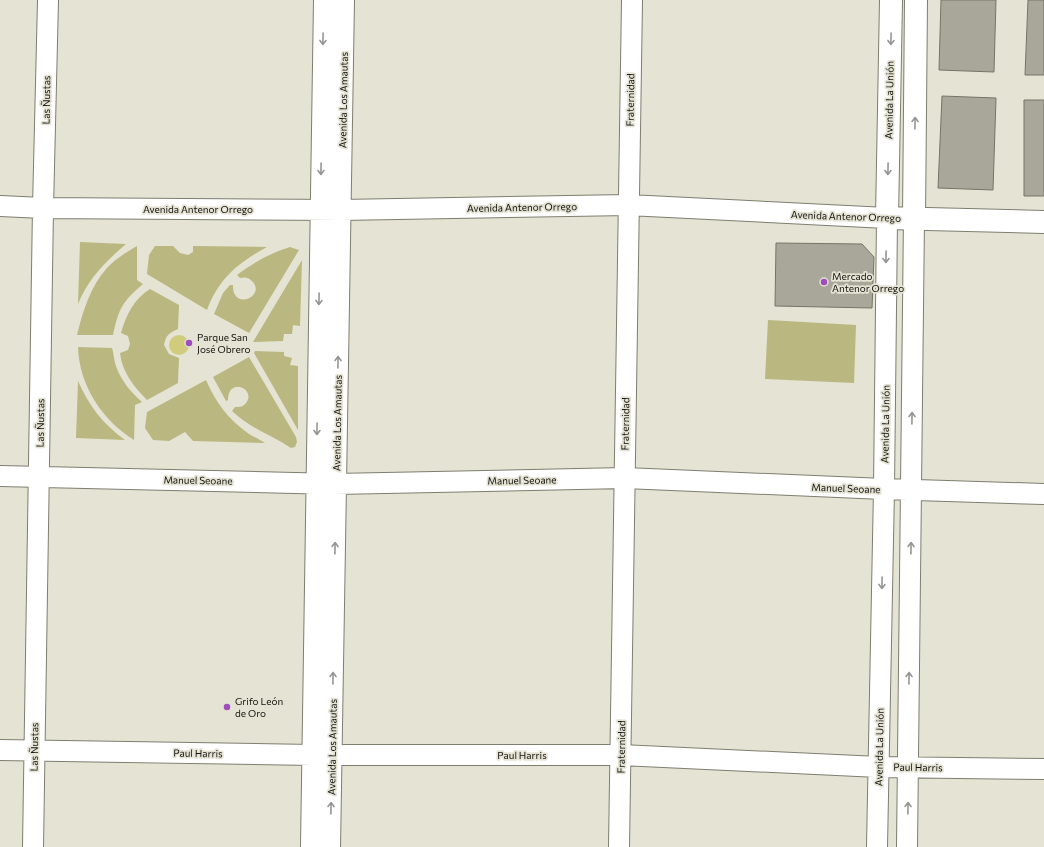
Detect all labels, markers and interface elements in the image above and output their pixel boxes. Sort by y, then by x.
one-way arrow [319,32,327,45]
one-way arrow [887,32,894,45]
street label: Avenida Los Amautas [336,51,350,148]
street label: Avenida La Unión [882,61,896,139]
street label: Fraternidad [624,73,636,127]
street label: Las Ñustas [40,75,52,125]
one-way arrow [911,117,919,130]
one-way arrow [317,162,325,175]
one-way arrow [884,162,892,175]
street label: Avenida Antenor Orrego [467,200,577,214]
street label: Avenida Antenor Orrego [143,203,253,215]
street label: Avenida Antenor Orrego [791,208,901,224]
one-way arrow [883,250,890,263]
place label: Mercado Antenor Orrego [832,270,904,294]
marker: Mercado Antenor Orrego [819,277,829,287]
one-way arrow [315,292,323,305]
place label: Parque San José Obrero [197,331,251,355]
marker: Parque San José Obrero [184,338,194,348]
one-way arrow [334,356,342,369]
street label: Avenida Los Amautas [330,374,344,471]
street label: Avenida La Unión [878,385,892,463]
street label: Fraternidad [619,397,631,451]
street label: Las Ñustas [34,398,46,448]
one-way arrow [908,412,916,425]
one-way arrow [313,422,321,435]
street label: Manuel Seoane [163,473,233,487]
street label: Manuel Seoane [487,473,557,487]
street label: Manuel Seoane [811,481,881,495]
one-way arrow [331,542,339,555]
one-way arrow [907,542,915,555]
one-way arrow [879,576,886,589]
one-way arrow [329,672,337,685]
one-way arrow [906,672,913,685]
place label: Grifo León de Oro [235,695,283,719]
street label: Avenida Los Amautas [325,698,339,795]
marker: Grifo León de Oro [222,702,232,712]
street label: Avenida La Unión [872,708,886,786]
street label: Fraternidad [615,720,627,774]
street label: Las Ñustas [28,722,40,772]
street label: Paul Harris [173,747,223,759]
street label: Paul Harris [497,749,547,761]
street label: Paul Harris [893,761,943,773]
one-way arrow [327,802,335,815]
one-way arrow [904,802,912,815]

